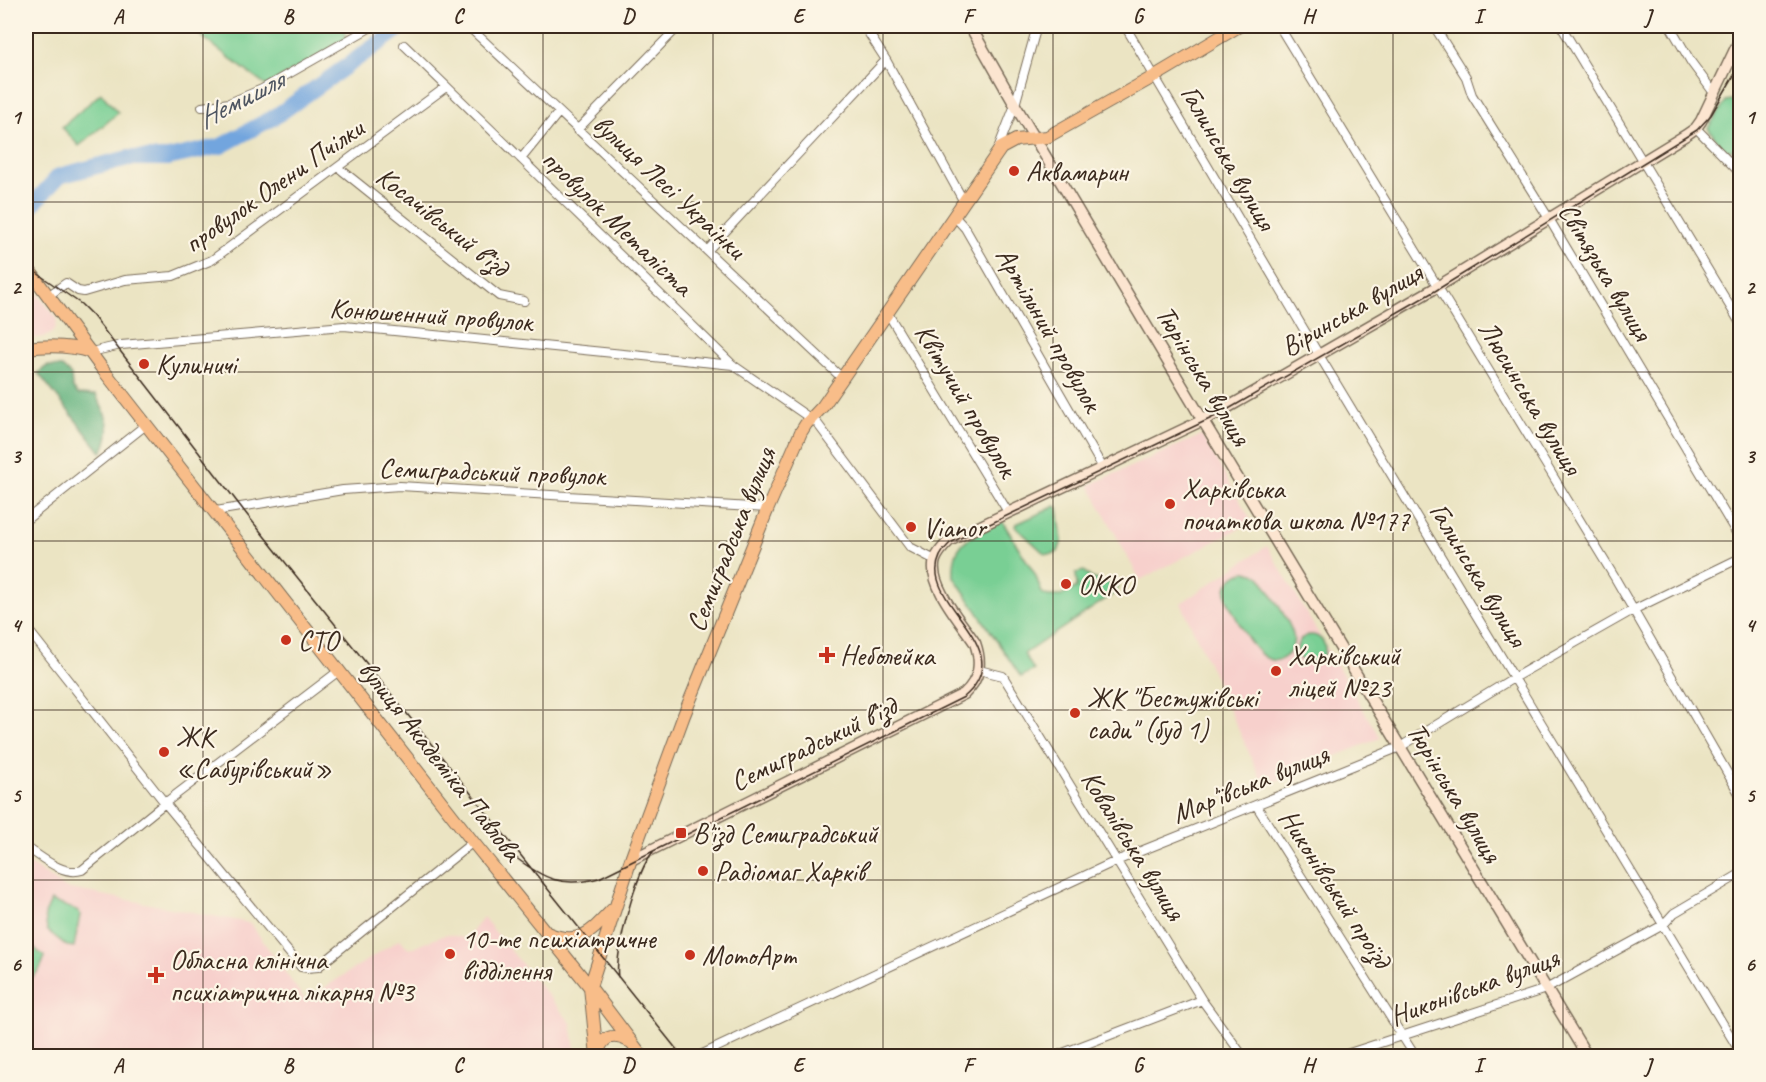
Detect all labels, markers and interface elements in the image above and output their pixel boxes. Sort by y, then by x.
text: A [113,4,125,29]
text: B [283,4,295,29]
text: C [453,4,465,29]
text: D [622,4,636,29]
text: E [793,4,807,29]
text: F [963,4,977,29]
text: G [1133,4,1146,29]
text: H [1302,4,1317,29]
text: I [1474,4,1487,29]
text: J [1643,4,1655,29]
water label: Немишля [191,59,294,137]
street label: Галинська вулиця [1173,78,1285,238]
text: 1 [12,105,23,130]
text: 1 [1746,105,1757,130]
street label: вулиця Лесі Українки [586,107,755,267]
street label: провулок Олени Пчілки [177,109,371,260]
street label: провулок Металіста [535,141,702,304]
place label: Аквамарин [1026,154,1129,189]
street label: Косачівський в’їзд [369,159,518,287]
marker: Аквамарин [1007,164,1021,178]
street label: Світязька вулиця [1551,196,1661,348]
street label: Артільний провулок [988,241,1112,420]
street label: Віринська вулиця [1274,254,1430,364]
text: 2 [12,275,23,300]
text: 2 [1746,275,1757,300]
street label: Конюшенний провулок [328,290,536,339]
street label: Тюрінська вулиця [1148,299,1260,452]
street label: Люсинська вулиця [1471,314,1591,483]
street label: Квітучий провулок [907,317,1027,486]
place label: Кулиничі [156,347,240,382]
marker: Кулиничі [137,357,151,371]
street label: Семиградська вулиця [678,441,784,636]
text: 3 [12,444,23,469]
text: 3 [1746,444,1757,469]
street label: Семиградський провулок [378,450,608,493]
place label: Харківська початкова школа №177 [1182,471,1411,538]
street label: Галинська вулиця [1422,496,1536,655]
marker: Харківська початкова школа №177 [1163,497,1177,511]
place label: Vianor [923,510,988,545]
marker: Vianor [904,520,918,534]
place label: ОККО [1078,567,1137,602]
marker: ОККО [1059,577,1073,591]
text: 4 [12,613,24,638]
text: 4 [1746,613,1758,638]
place label: СТО [298,623,341,658]
marker: СТО [279,633,293,647]
place label: Неболейка [840,638,936,673]
place label: Харківський ліцей №23 [1288,638,1402,705]
marker: Неболейка [818,646,836,664]
street label: вулиця Академіка Павлова [351,653,531,869]
marker: Харківський ліцей №23 [1269,664,1283,678]
place label: ЖК "Бестужівські сади" (буд 1) [1087,680,1261,747]
street label: Семиградський в’їзд [724,687,905,800]
marker: ЖК "Бестужівські сади" (буд 1) [1068,706,1082,720]
street label: Тюрінська вулиця [1399,716,1511,869]
place label: ЖК «Сабурівський» [176,719,332,786]
street label: Мар'ївська вулиця [1167,736,1335,831]
marker: ЖК «Сабурівський» [157,745,171,759]
street label: Ковалівська вулиця [1074,764,1194,927]
text: 5 [12,783,23,808]
text: 5 [1746,783,1757,808]
street label: Никонівський проїзд [1270,802,1402,977]
place label: В'їзд Семиградський [693,816,879,852]
marker: В'їзд Семиградський [674,826,688,840]
place label: Радіомаг Харків [715,854,872,889]
marker: Радіомаг Харків [696,864,710,878]
place label: 10-те психіатричне відділення [462,921,657,988]
place label: МотоАрт [702,938,798,973]
street label: Никонівська вулиця [1385,939,1564,1033]
place label: Обласна клінічна психіатрична лікарня №3 [170,942,416,1009]
marker: 10-те психіатричне відділення [443,947,457,961]
marker: МотоАрт [683,948,697,962]
text: 6 [11,952,22,977]
text: 6 [1745,952,1756,977]
marker: Обласна клінічна психіатрична лікарня №3 [147,966,165,984]
text: A [113,1053,125,1078]
text: B [283,1053,295,1078]
text: C [453,1053,465,1078]
text: D [622,1053,636,1078]
text: E [793,1053,807,1078]
text: F [963,1053,977,1078]
text: G [1133,1053,1146,1078]
text: H [1302,1053,1317,1078]
text: I [1474,1053,1487,1078]
text: J [1643,1053,1655,1078]

